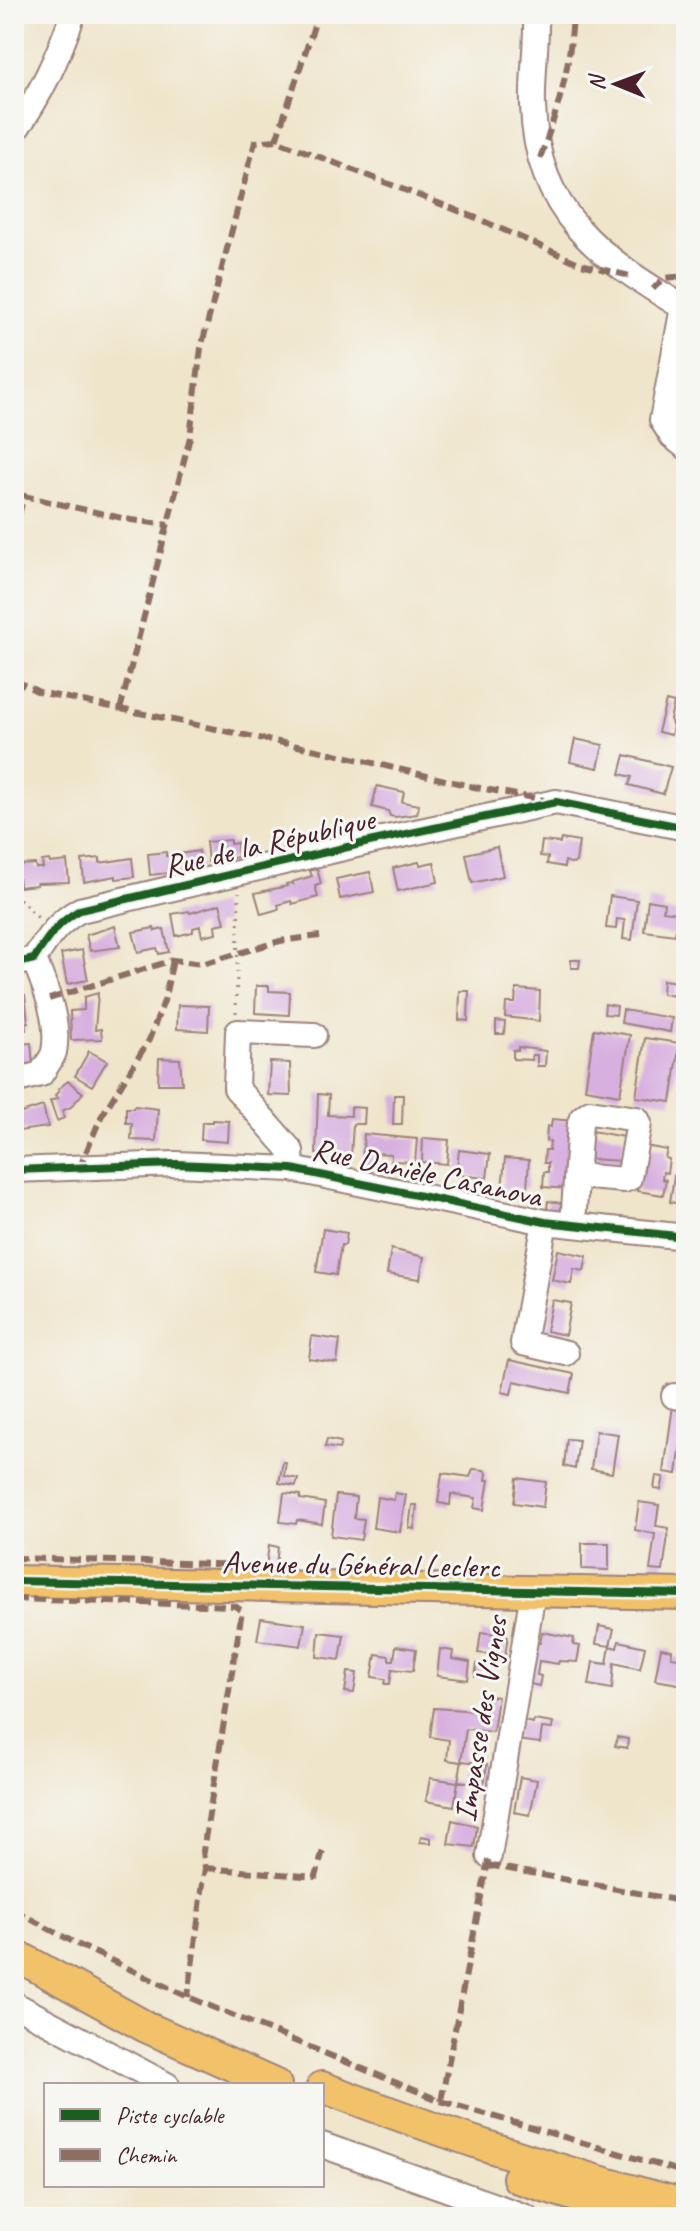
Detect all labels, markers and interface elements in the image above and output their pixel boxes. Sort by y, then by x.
north arrow [576,44,656,124]
text: N [583,73,611,91]
street label: Rue de la République [160,798,381,887]
street label: Rue Danièle Casanova [308,1128,547,1217]
street label: Avenue du Général Leclerc [222,1542,501,1587]
street label: Impasse des Vignes [444,1611,517,1825]
legend [44,2083,324,2187]
text: Piste cyclable [116,2100,226,2130]
text: Chemin [116,2140,177,2170]

